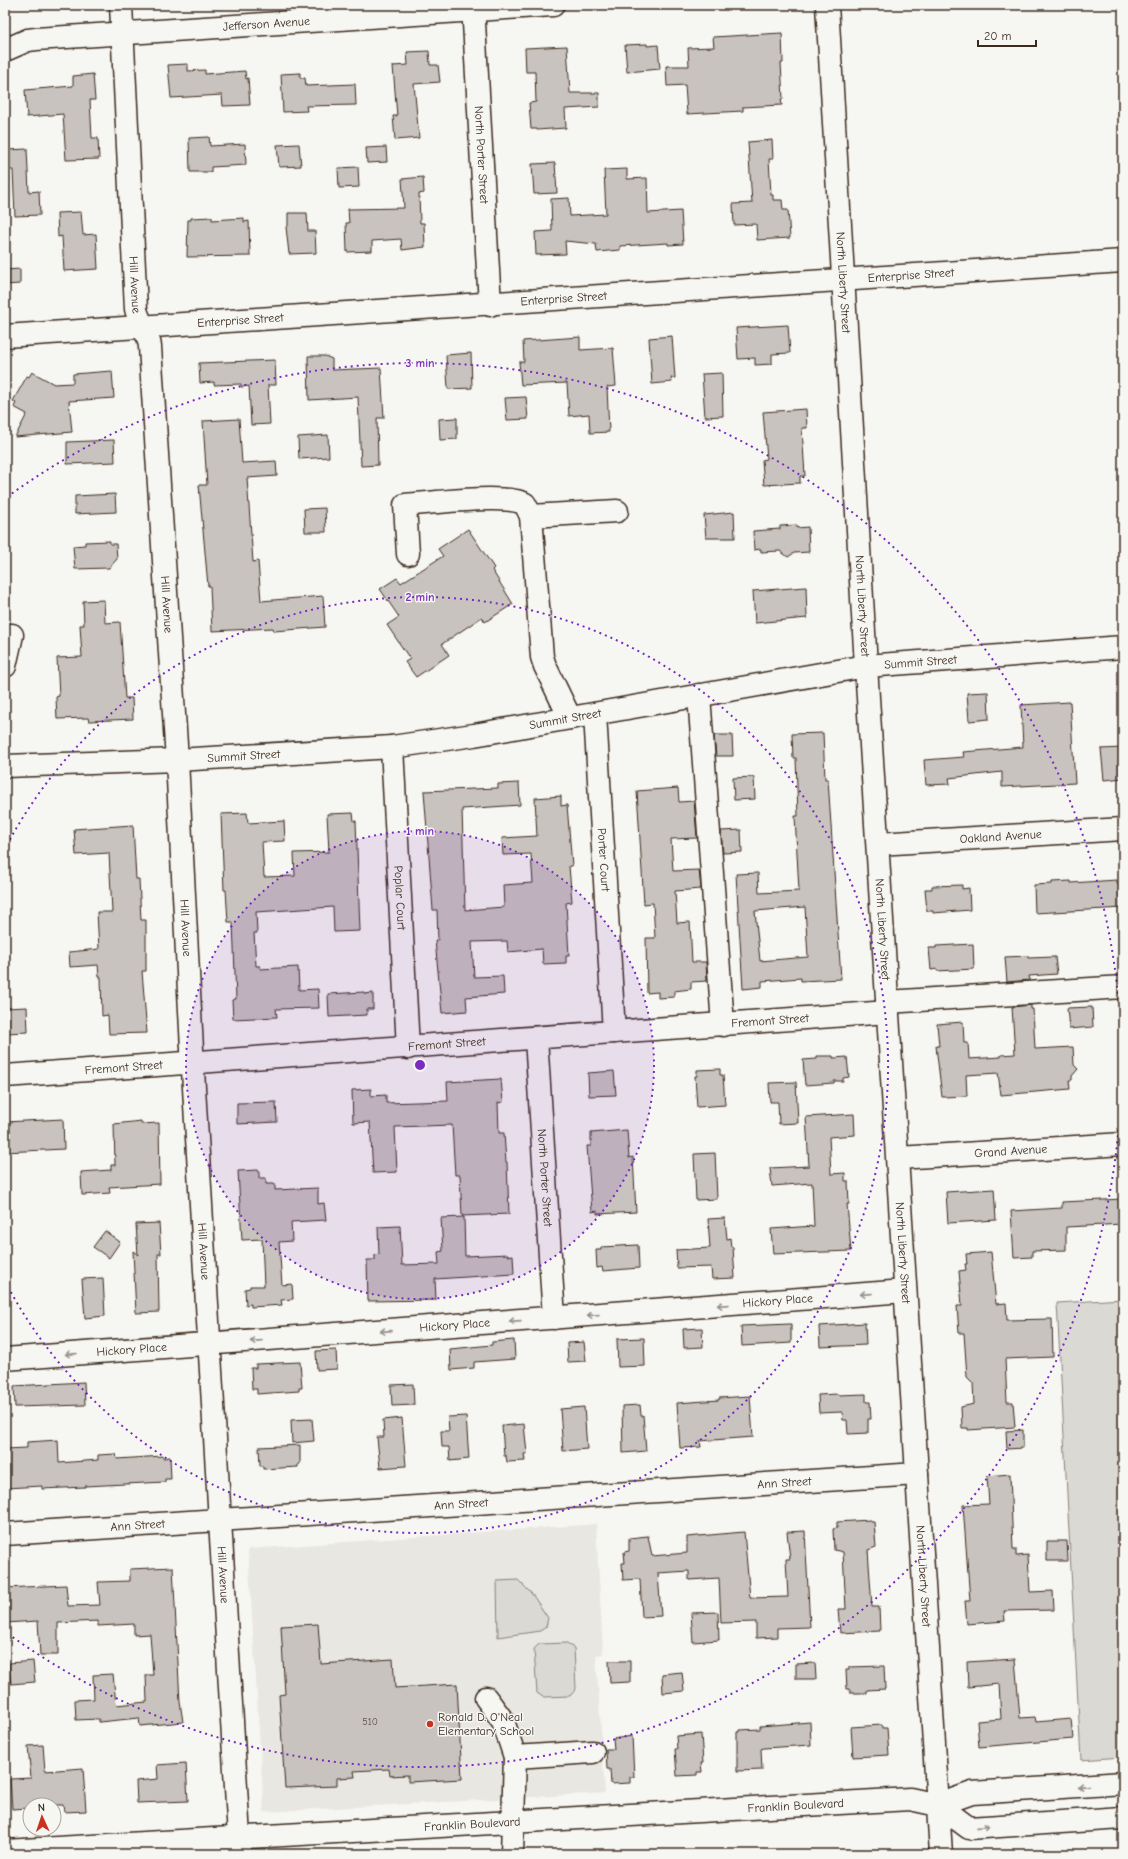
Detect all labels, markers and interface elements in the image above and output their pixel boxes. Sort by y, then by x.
street label: Jefferson Avenue [222,14,310,34]
scale bar [978,22,1036,48]
text: 20 m [984,29,1012,43]
street label: North Porter Street [472,105,491,205]
street label: North Liberty Street [833,231,853,334]
street label: Hill Avenue [126,256,144,315]
street label: Enterprise Street [867,265,955,285]
street label: Enterprise Street [520,289,608,308]
street label: Enterprise Street [197,310,285,330]
text: 3 min [405,356,435,370]
street label: North Liberty Street [852,555,872,658]
street label: Hill Avenue [158,575,176,633]
text: 2 min [405,590,435,604]
street label: Summit Street [884,652,958,672]
street label: Summit Street [528,706,603,732]
street label: Summit Street [207,747,281,765]
text: 1 min [406,824,434,838]
street label: Oakland Avenue [959,827,1042,846]
street label: Porter Court [595,828,613,892]
street label: Poplar Court [391,865,409,931]
street label: North Liberty Street [872,878,893,981]
street label: Hill Avenue [177,899,194,957]
street label: Fremont Street [731,1011,810,1030]
street label: Fremont Street [407,1034,487,1054]
street label: Fremont Street [84,1058,164,1077]
centre of rings [413,1058,427,1072]
street label: North Porter Street [535,1128,555,1228]
street label: Grand Avenue [974,1142,1048,1160]
street label: North Liberty Street [893,1201,913,1304]
street label: Hill Avenue [195,1222,213,1280]
one-way arrow [860,1290,873,1297]
street label: Hickory Place [742,1291,814,1310]
one-way arrow [717,1301,730,1308]
one-way arrow [587,1311,600,1318]
street label: Hickory Place [419,1315,490,1335]
one-way arrow [509,1317,522,1324]
one-way arrow [380,1327,393,1334]
one-way arrow [250,1337,263,1344]
street label: Hickory Place [96,1340,167,1359]
one-way arrow [65,1351,78,1358]
street label: Ann Street [757,1474,812,1491]
street label: Ann Street [433,1495,489,1513]
street label: Ann Street [110,1516,166,1534]
street label: North Liberty Street [913,1525,934,1628]
street label: Hill Avenue [215,1546,232,1604]
place label: Ronald D. O'Neal Elementary School [438,1710,534,1738]
house number: 510 [362,1716,378,1728]
marker: Ronald D. O'Neal Elementary School [425,1719,435,1729]
one-way arrow [1078,1782,1091,1789]
street label: Franklin Boulevard [747,1796,844,1815]
north arrow [22,1797,62,1837]
text: N [38,1801,45,1814]
street label: Franklin Boulevard [424,1814,521,1834]
one-way arrow [977,1823,990,1830]

